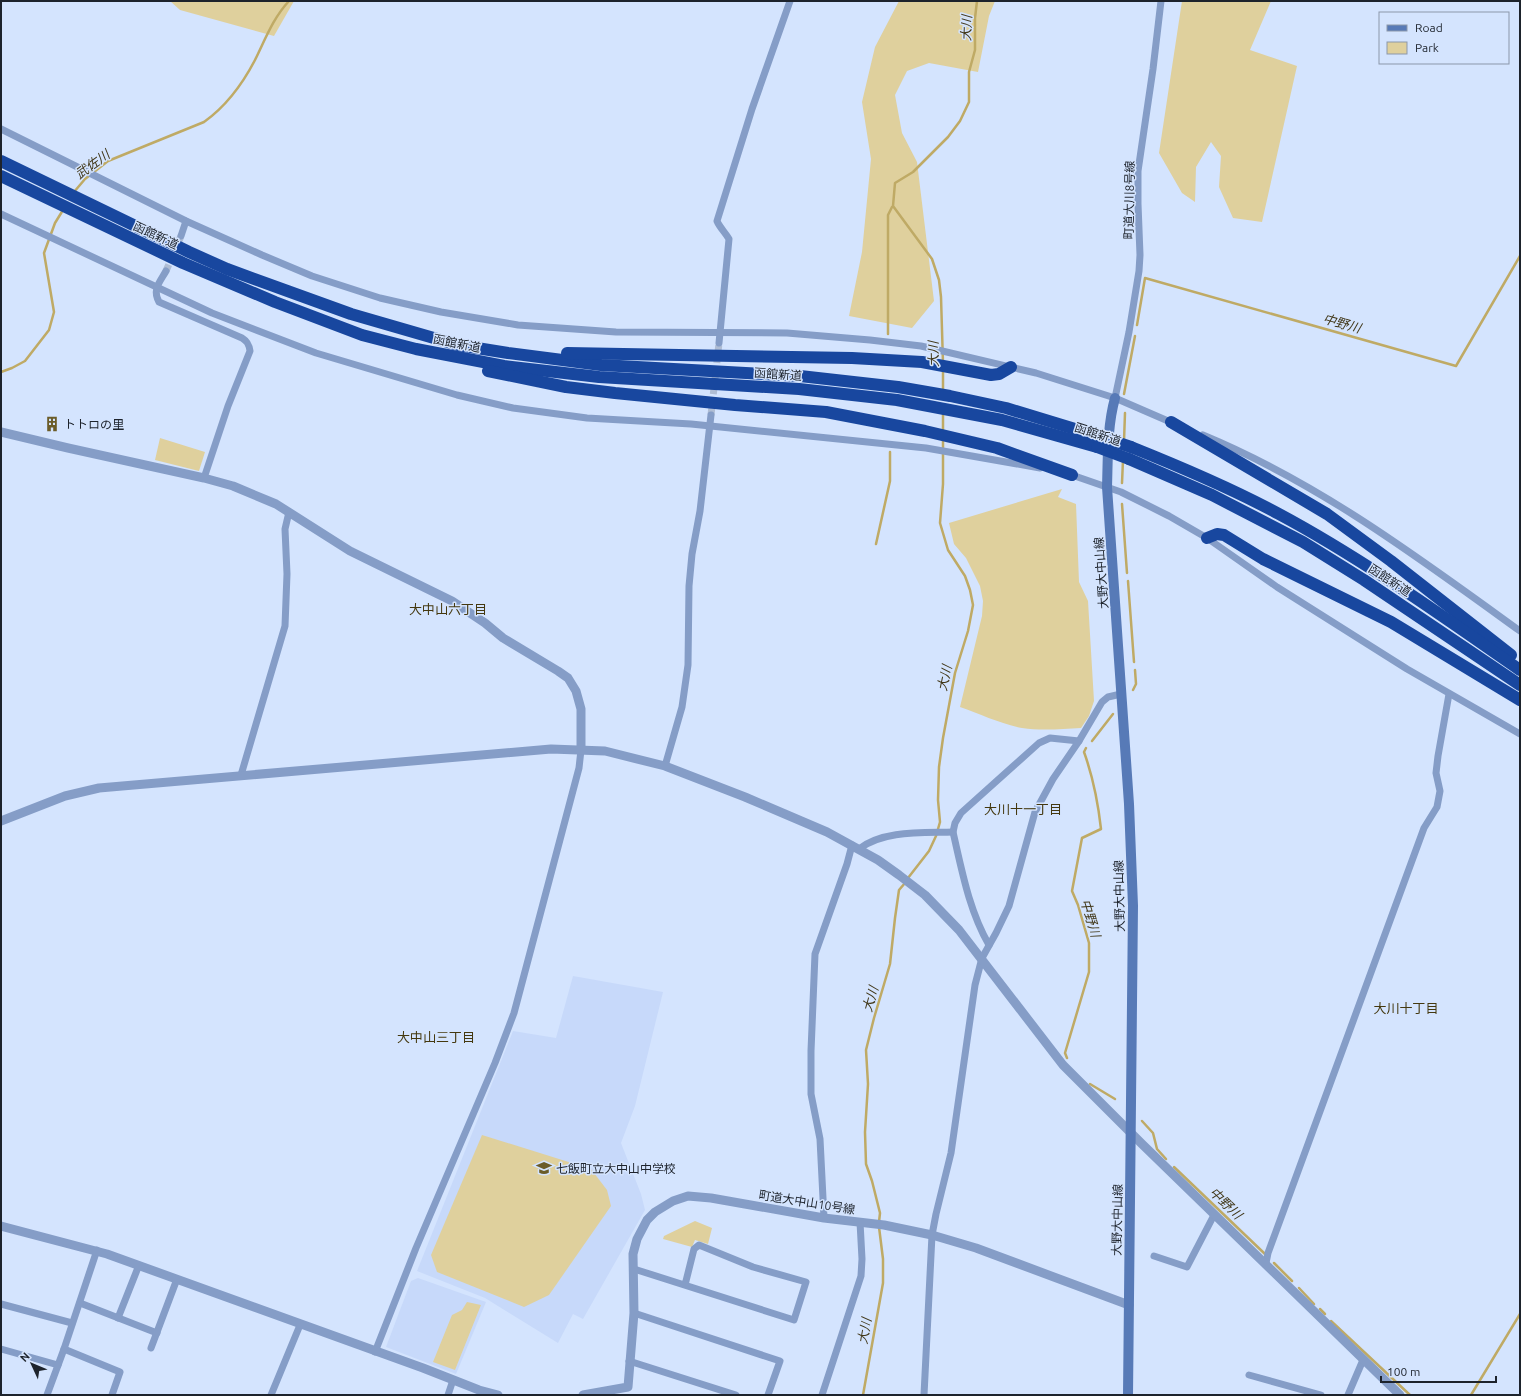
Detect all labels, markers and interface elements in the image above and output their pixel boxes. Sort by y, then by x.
legend [1379,12,1509,64]
water label: 大川 [959,13,974,41]
text: Road [1415,21,1443,34]
text: Park [1415,41,1439,54]
water label: 武佐川 [72,146,114,181]
street label: 町道大川8号線 [1122,161,1136,239]
street label: 函館新道 [131,219,181,251]
water label: 中野川 [1321,311,1365,336]
street label: 函館新道 [432,332,482,354]
water label: 大川 [926,339,940,367]
street label: 函館新道 [754,366,802,382]
building icon: トトロの里 [43,415,61,433]
place label: トトロの里 [64,418,124,431]
street label: 函館新道 [1073,420,1123,448]
street label: 大野大中山線 [1092,537,1110,609]
street label: 函館新道 [1366,561,1414,599]
district label: 大中山六丁目 [409,602,487,616]
water label: 大川 [934,662,954,692]
district label: 大川十一丁目 [984,802,1062,816]
street label: 大野大中山線 [1112,860,1126,932]
water label: 中野川 [1079,897,1104,941]
water label: 大川 [860,983,881,1013]
district label: 大川十丁目 [1373,1001,1439,1015]
district label: 大中山三丁目 [397,1030,475,1044]
school or university icon: 七飯町立大中山中学校 [535,1159,553,1177]
place label: 七飯町立大中山中学校 [556,1162,676,1175]
street label: 大野大中山線 [1110,1184,1124,1256]
water label: 中野川 [1207,1184,1246,1223]
street label: 町道大中山10号線 [758,1188,856,1216]
water label: 大川 [855,1315,873,1345]
north arrow [12,1344,52,1384]
text: N [18,1350,32,1364]
scale bar [1381,1358,1496,1384]
text: 100 m [1387,1365,1420,1378]

